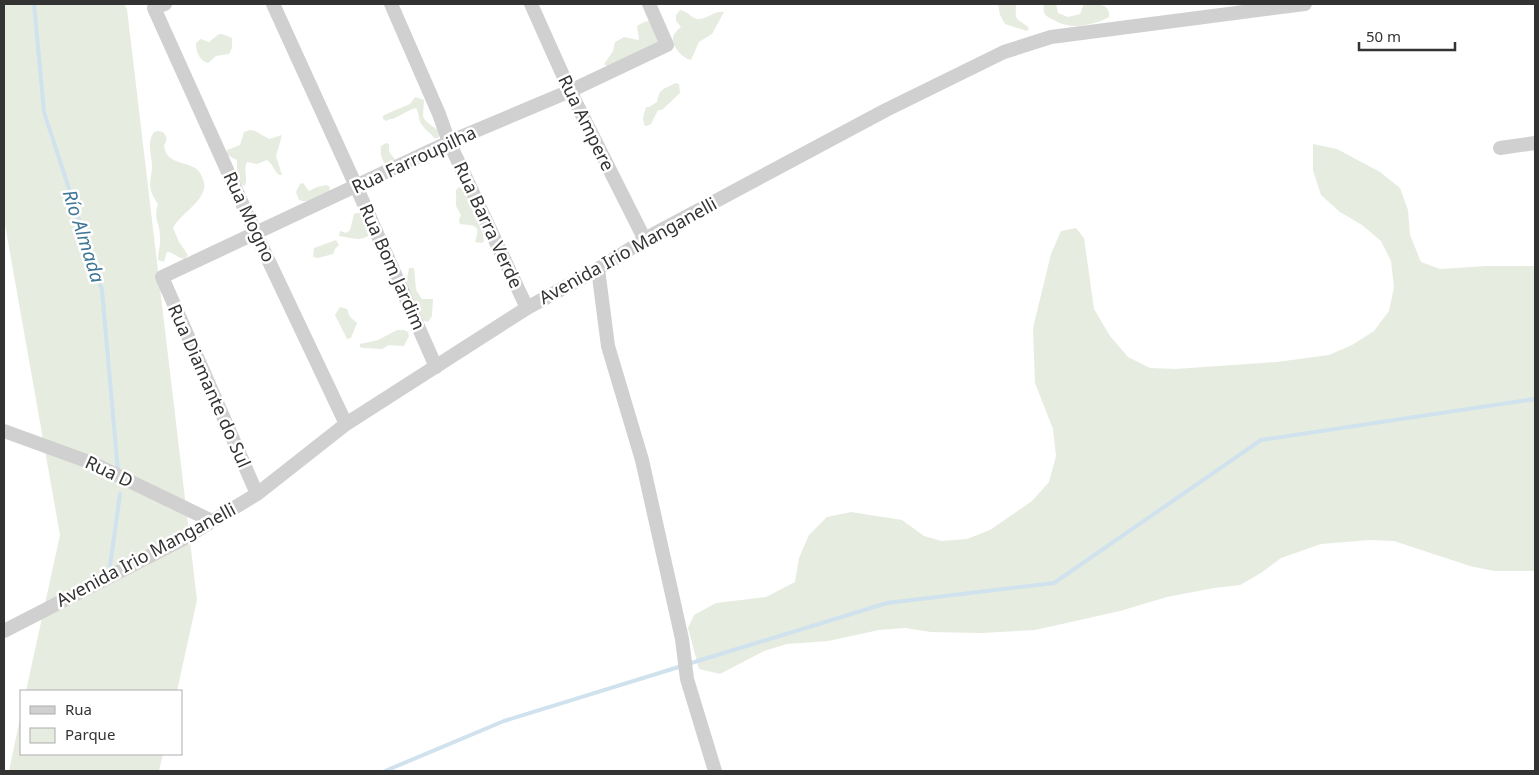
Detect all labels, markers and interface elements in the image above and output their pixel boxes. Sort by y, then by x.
scale bar [1359,20,1455,52]
text: 50 m [1366,26,1401,46]
street label: Rua Ampere [553,71,620,175]
street label: Rua Farroupilha [347,120,480,198]
street label: Rua Barra Verde [449,157,529,292]
street label: Rua Mogno [218,167,281,266]
water label: Río Almada [57,186,111,286]
street label: Avenida Irio Manganelli [534,191,721,309]
street label: Rua Bom Jardim [354,200,431,334]
street label: Rua Diamante do Sul [163,300,257,471]
street label: Rua D [82,450,137,493]
street label: Avenida Irio Manganelli [52,497,240,612]
legend [20,690,182,755]
text: Rua [65,699,92,719]
text: Parque [65,724,115,744]

